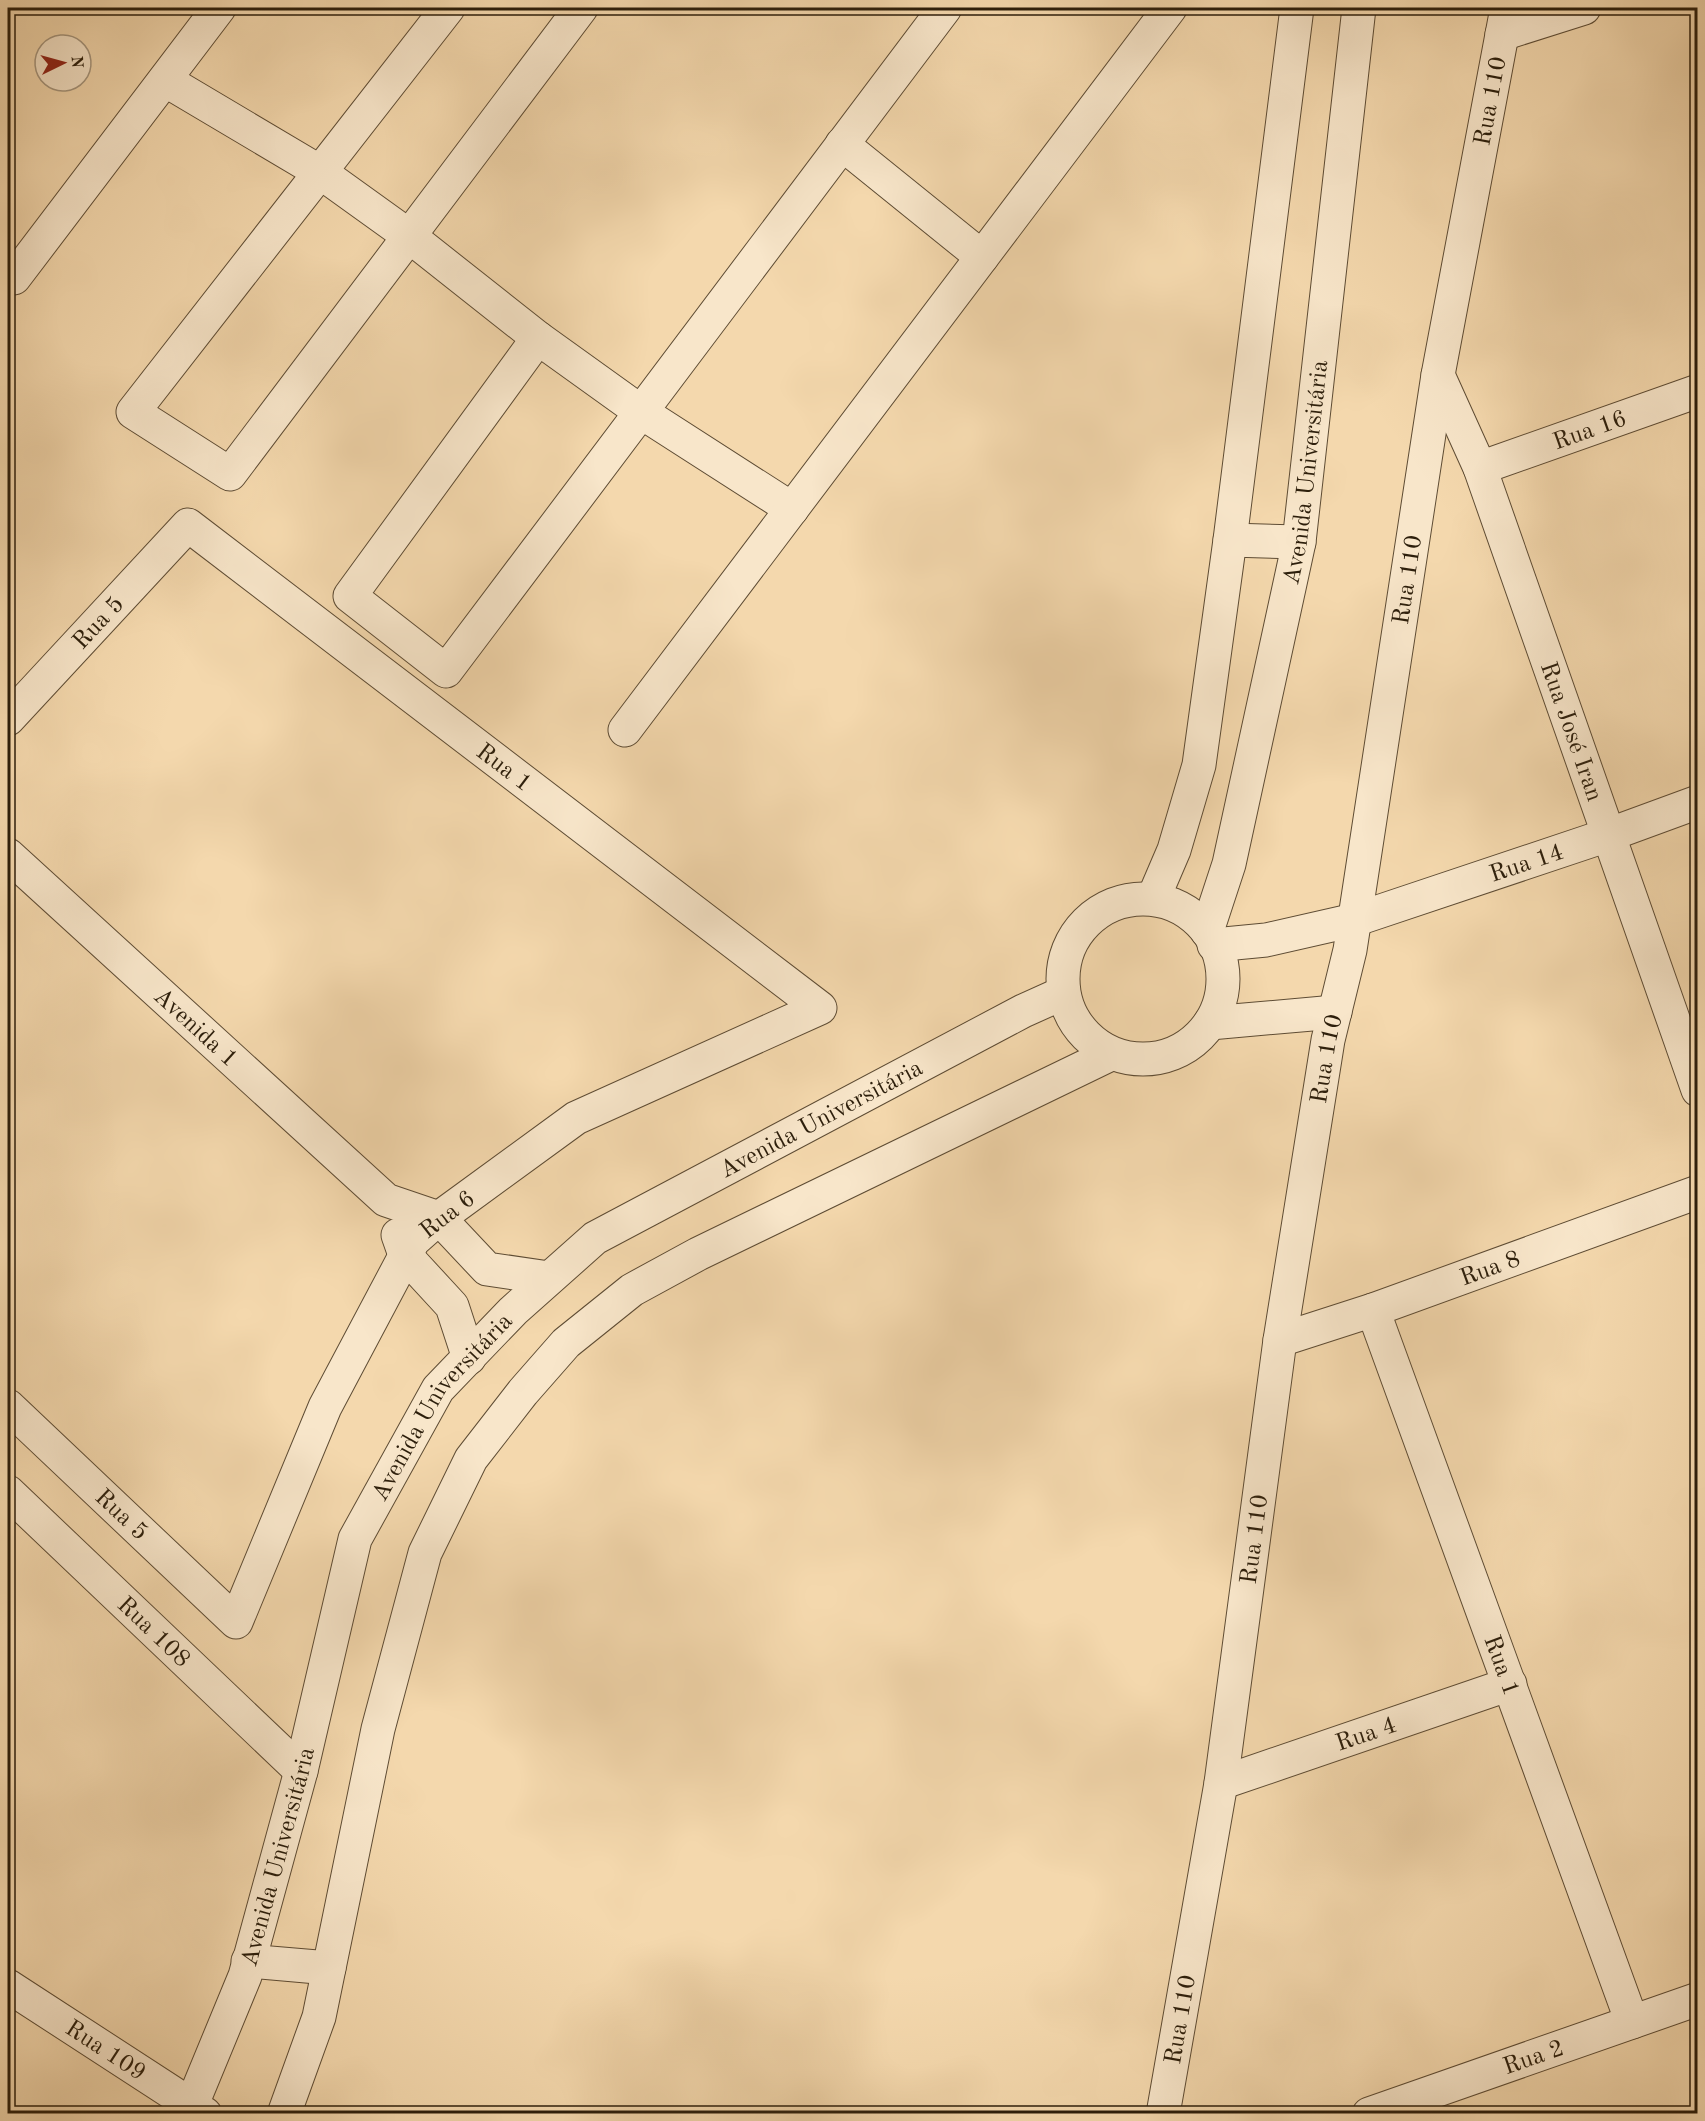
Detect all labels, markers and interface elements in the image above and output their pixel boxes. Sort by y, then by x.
north arrow [33,33,93,93]
text: N [67,55,85,69]
street label: Rua 110 [1471,55,1512,148]
street label: Avenida Universitária [1280,359,1333,587]
street label: Rua 16 [1550,407,1630,455]
street label: Rua 110 [1390,534,1427,627]
street label: Rua 5 [69,593,129,655]
street label: Rua José Iran [1535,659,1606,805]
street label: Rua 1 [471,740,535,797]
street label: Rua 14 [1487,841,1567,888]
street label: Avenida 1 [149,984,241,1072]
street label: Rua 110 [1308,1012,1348,1105]
street label: Avenida Universitária [716,1056,927,1184]
street label: Rua 6 [416,1187,480,1244]
street label: Rua 8 [1457,1248,1524,1291]
street label: Avenida Universitária [369,1309,518,1506]
street label: Rua 5 [90,1485,152,1546]
street label: Rua 110 [1238,1493,1273,1586]
street label: Rua 108 [112,1593,194,1673]
street label: Rua 1 [1478,1632,1522,1699]
street label: Rua 4 [1333,1714,1400,1757]
street label: Avenida Universitária [238,1745,320,1969]
street label: Rua 110 [1162,1973,1201,2066]
street label: Rua 109 [61,2017,149,2086]
street label: Rua 2 [1500,2037,1567,2080]

